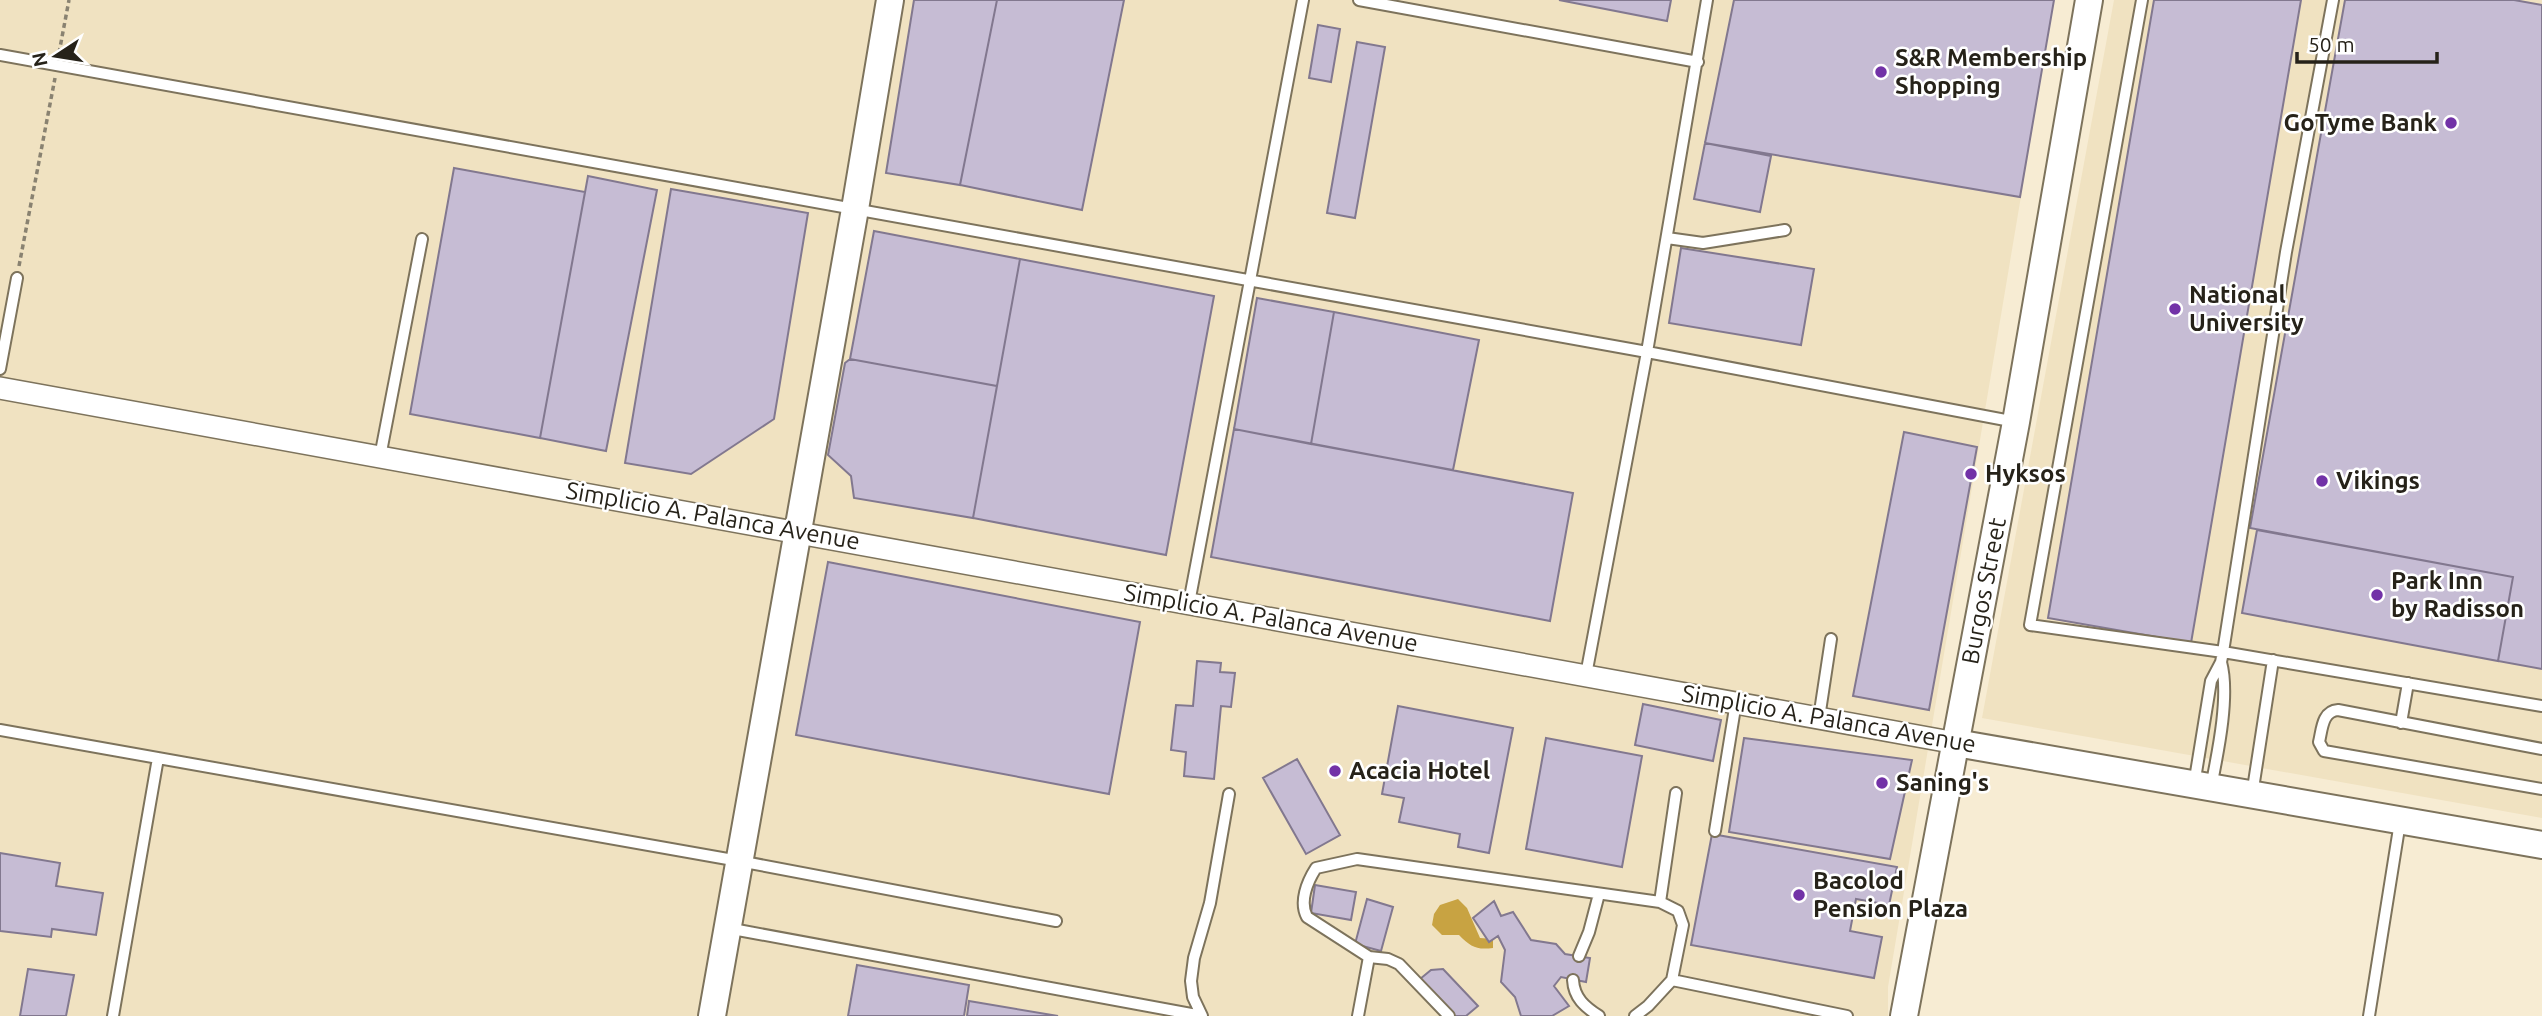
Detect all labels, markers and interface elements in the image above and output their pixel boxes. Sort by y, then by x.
north arrow [21,21,91,91]
scale bar [2297,21,2437,65]
text: 50 m [2308,32,2355,56]
place label: S&R Membership Shopping [1895,44,2087,99]
text: N [27,50,52,69]
marker: S&R Membership Shopping [1873,64,1889,80]
place label: GoTyme Bank [2284,109,2438,136]
marker: GoTyme Bank [2443,115,2459,131]
place label: National University [2189,281,2304,336]
marker: National University [2167,301,2183,317]
place label: Hyksos [1985,460,2066,487]
marker: Hyksos [1963,466,1979,482]
place label: Vikings [2336,467,2420,494]
marker: Vikings [2314,473,2330,489]
street label: Simplicio A. Palanca Avenue [564,476,862,555]
street label: Burgos Street [1956,515,2011,667]
place label: Park Inn by Radisson [2391,567,2524,622]
street label: Simplicio A. Palanca Avenue [1122,578,1420,657]
marker: Park Inn by Radisson [2369,587,2385,603]
street label: Simplicio A. Palanca Avenue [1680,679,1978,758]
place label: Acacia Hotel [1349,757,1490,784]
marker: Acacia Hotel [1327,763,1343,779]
place label: Saning's [1896,769,1989,796]
marker: Saning's [1874,775,1890,791]
place label: Bacolod Pension Plaza [1813,867,1968,922]
marker: Bacolod Pension Plaza [1791,887,1807,903]

